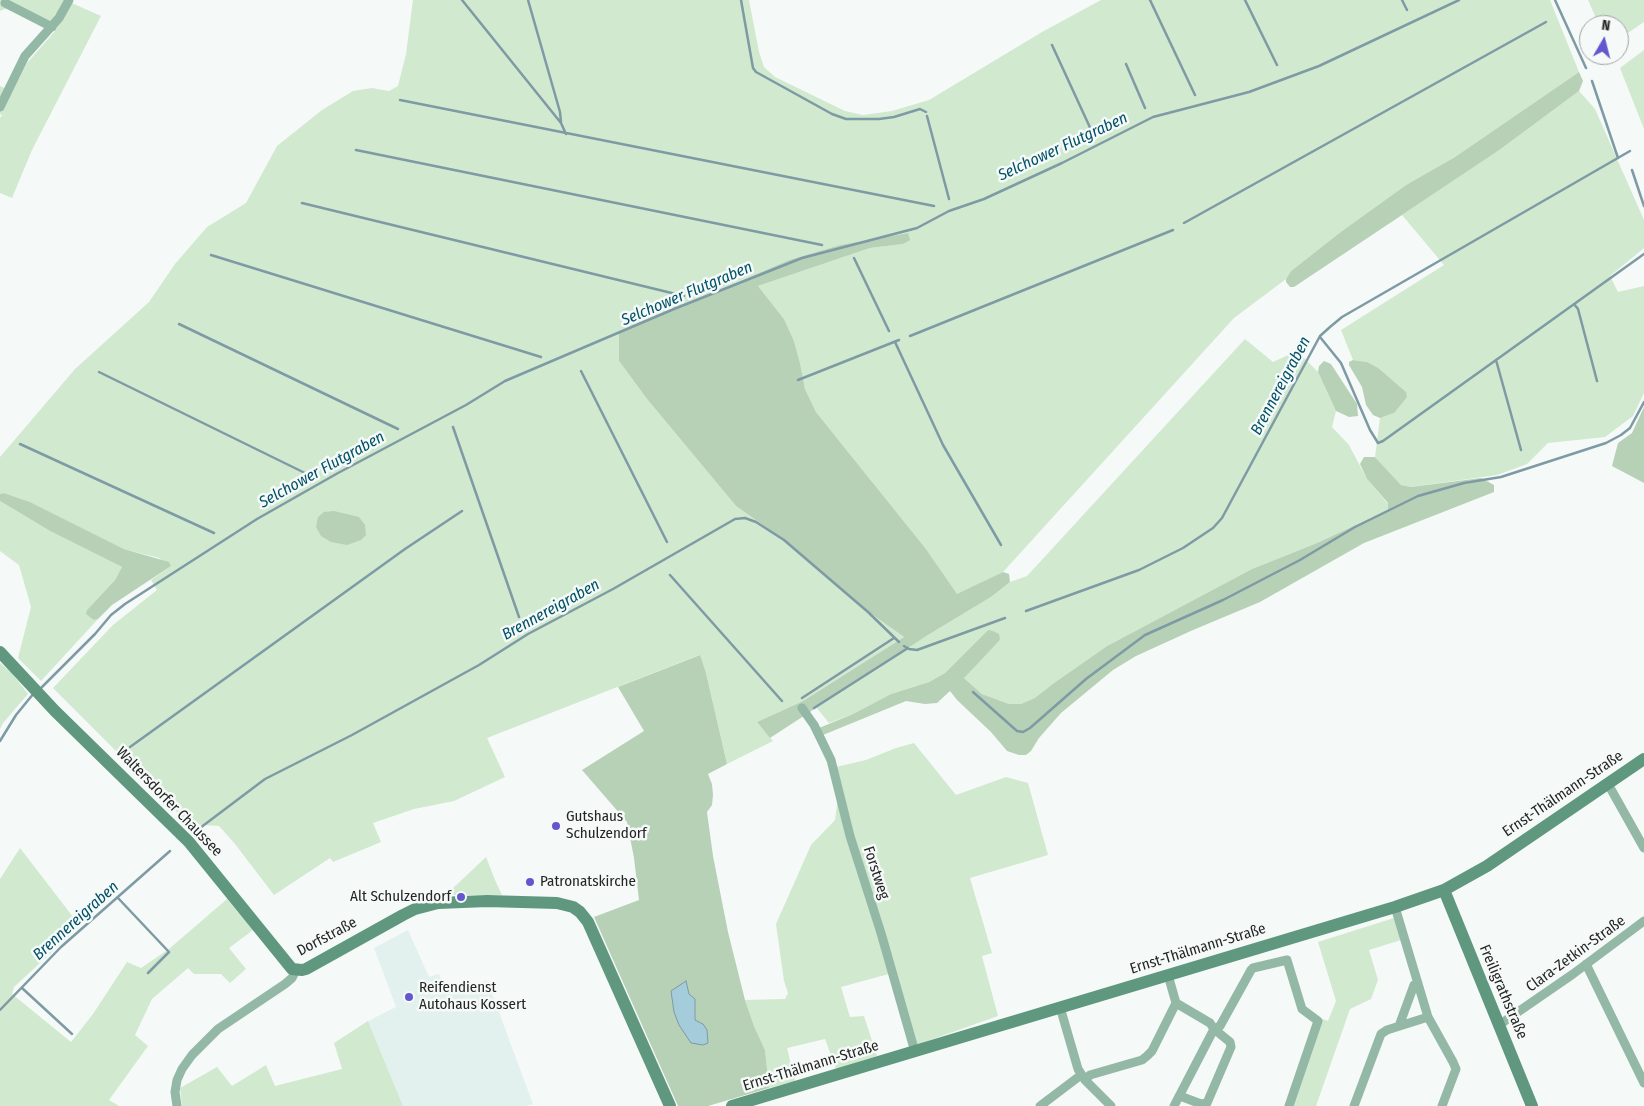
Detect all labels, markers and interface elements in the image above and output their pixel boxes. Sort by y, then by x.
north arrow [1579,15,1629,65]
text: N [1601,17,1611,35]
water label: Selchower Flutgraben [995,109,1131,185]
water label: Selchower Flutgraben [619,258,755,330]
water label: Brennereigraben [1247,334,1315,438]
water label: Selchower Flutgraben [256,428,388,512]
water label: Brennereigraben [499,575,603,645]
street label: Waltersdorfer Chaussee [112,743,226,861]
street label: Ernst-Thälmann-Straße [1499,747,1627,841]
place label: Gutshaus Schulzendorf [566,808,647,843]
marker: Gutshaus Schulzendorf [550,820,562,832]
street label: Forstweg [859,844,893,902]
place label: Patronatskirche [540,873,636,891]
marker: Patronatskirche [524,876,536,888]
water label: Brennereigraben [29,878,123,964]
place label: Alt Schulzendorf [350,888,451,906]
marker: Alt Schulzendorf [455,891,467,903]
street label: Clara-Zetkin-Straße [1523,912,1629,996]
street label: Dorfstraße [294,914,360,960]
street label: Ernst-Thälmann-Straße [1128,920,1268,978]
street label: Freiligrathstraße [1475,942,1531,1042]
place label: Reifendienst Autohaus Kossert [419,979,526,1014]
marker: Reifendienst Autohaus Kossert [403,991,415,1003]
street label: Ernst-Thälmann-Straße [741,1037,881,1095]

